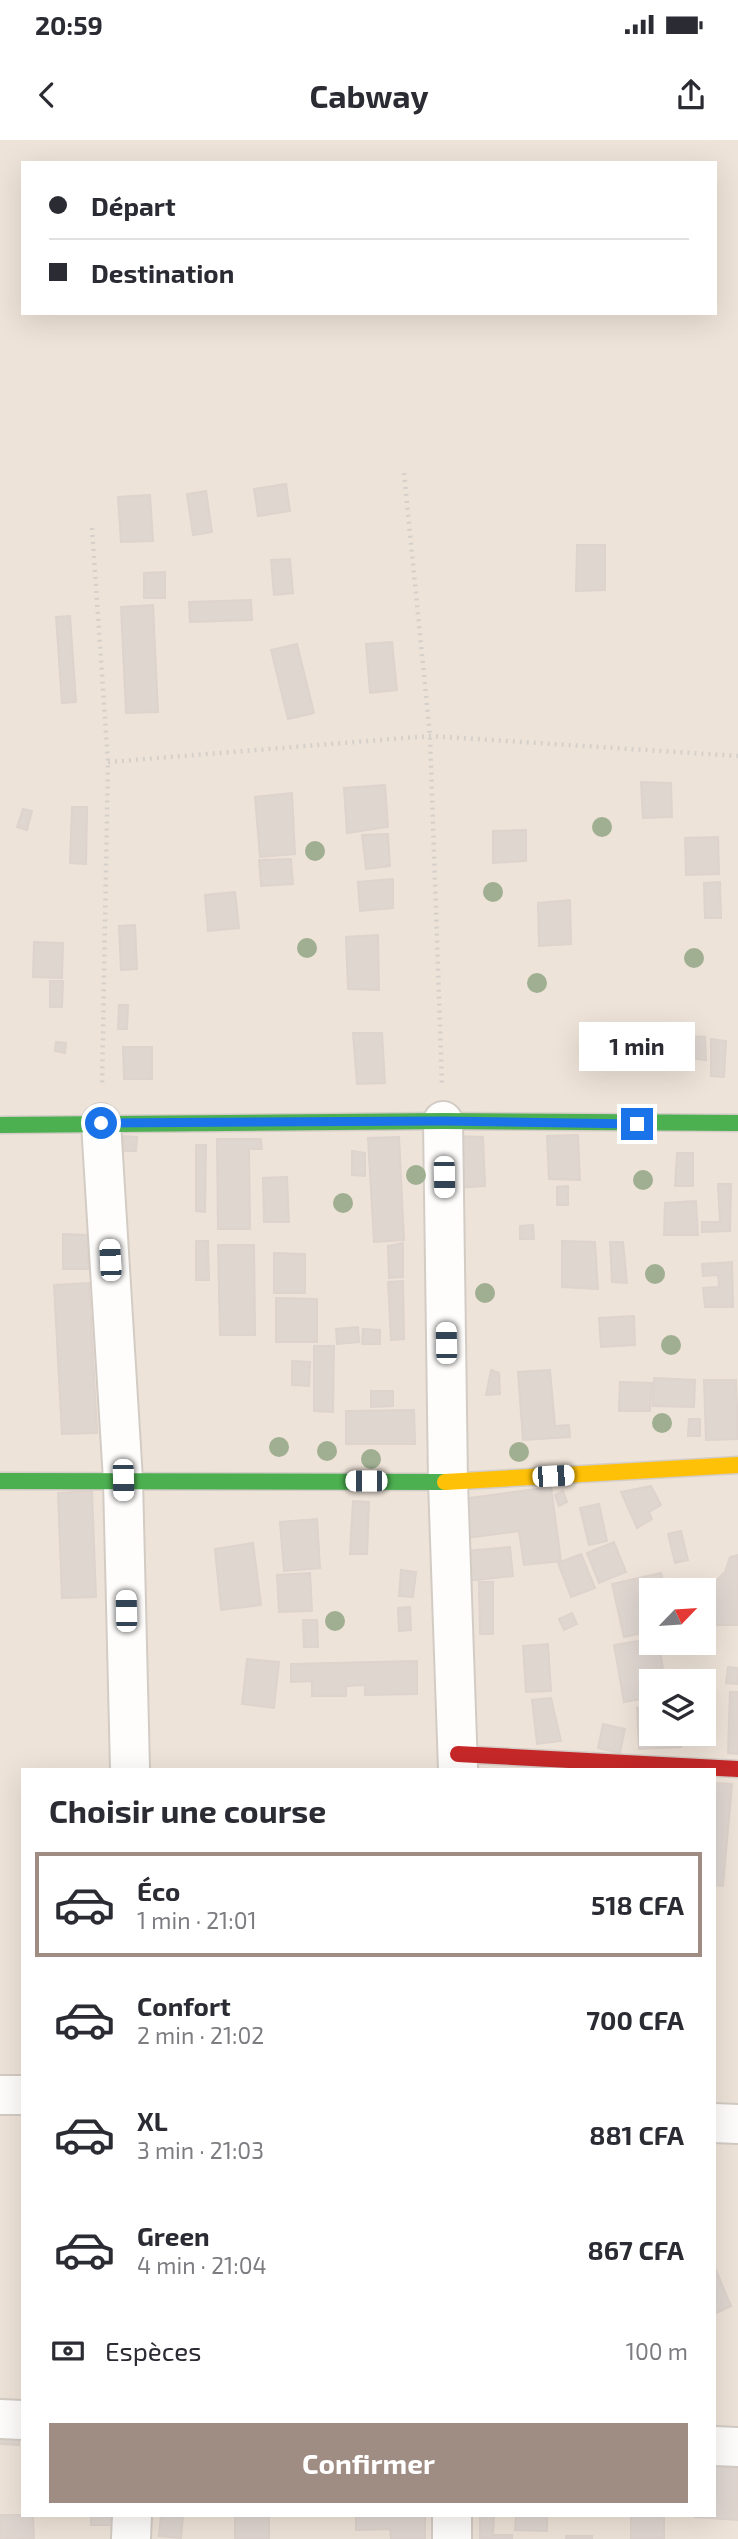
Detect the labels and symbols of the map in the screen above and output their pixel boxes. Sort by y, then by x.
callout: 1 min [579,1023,695,1072]
route start [85,1107,117,1139]
route end [621,1108,653,1140]
car [434,1156,455,1198]
car [99,1238,122,1282]
car [436,1322,457,1364]
car [113,1459,134,1501]
car [532,1464,575,1488]
car [346,1471,388,1492]
north arrow [639,1578,716,1656]
car [116,1590,137,1632]

